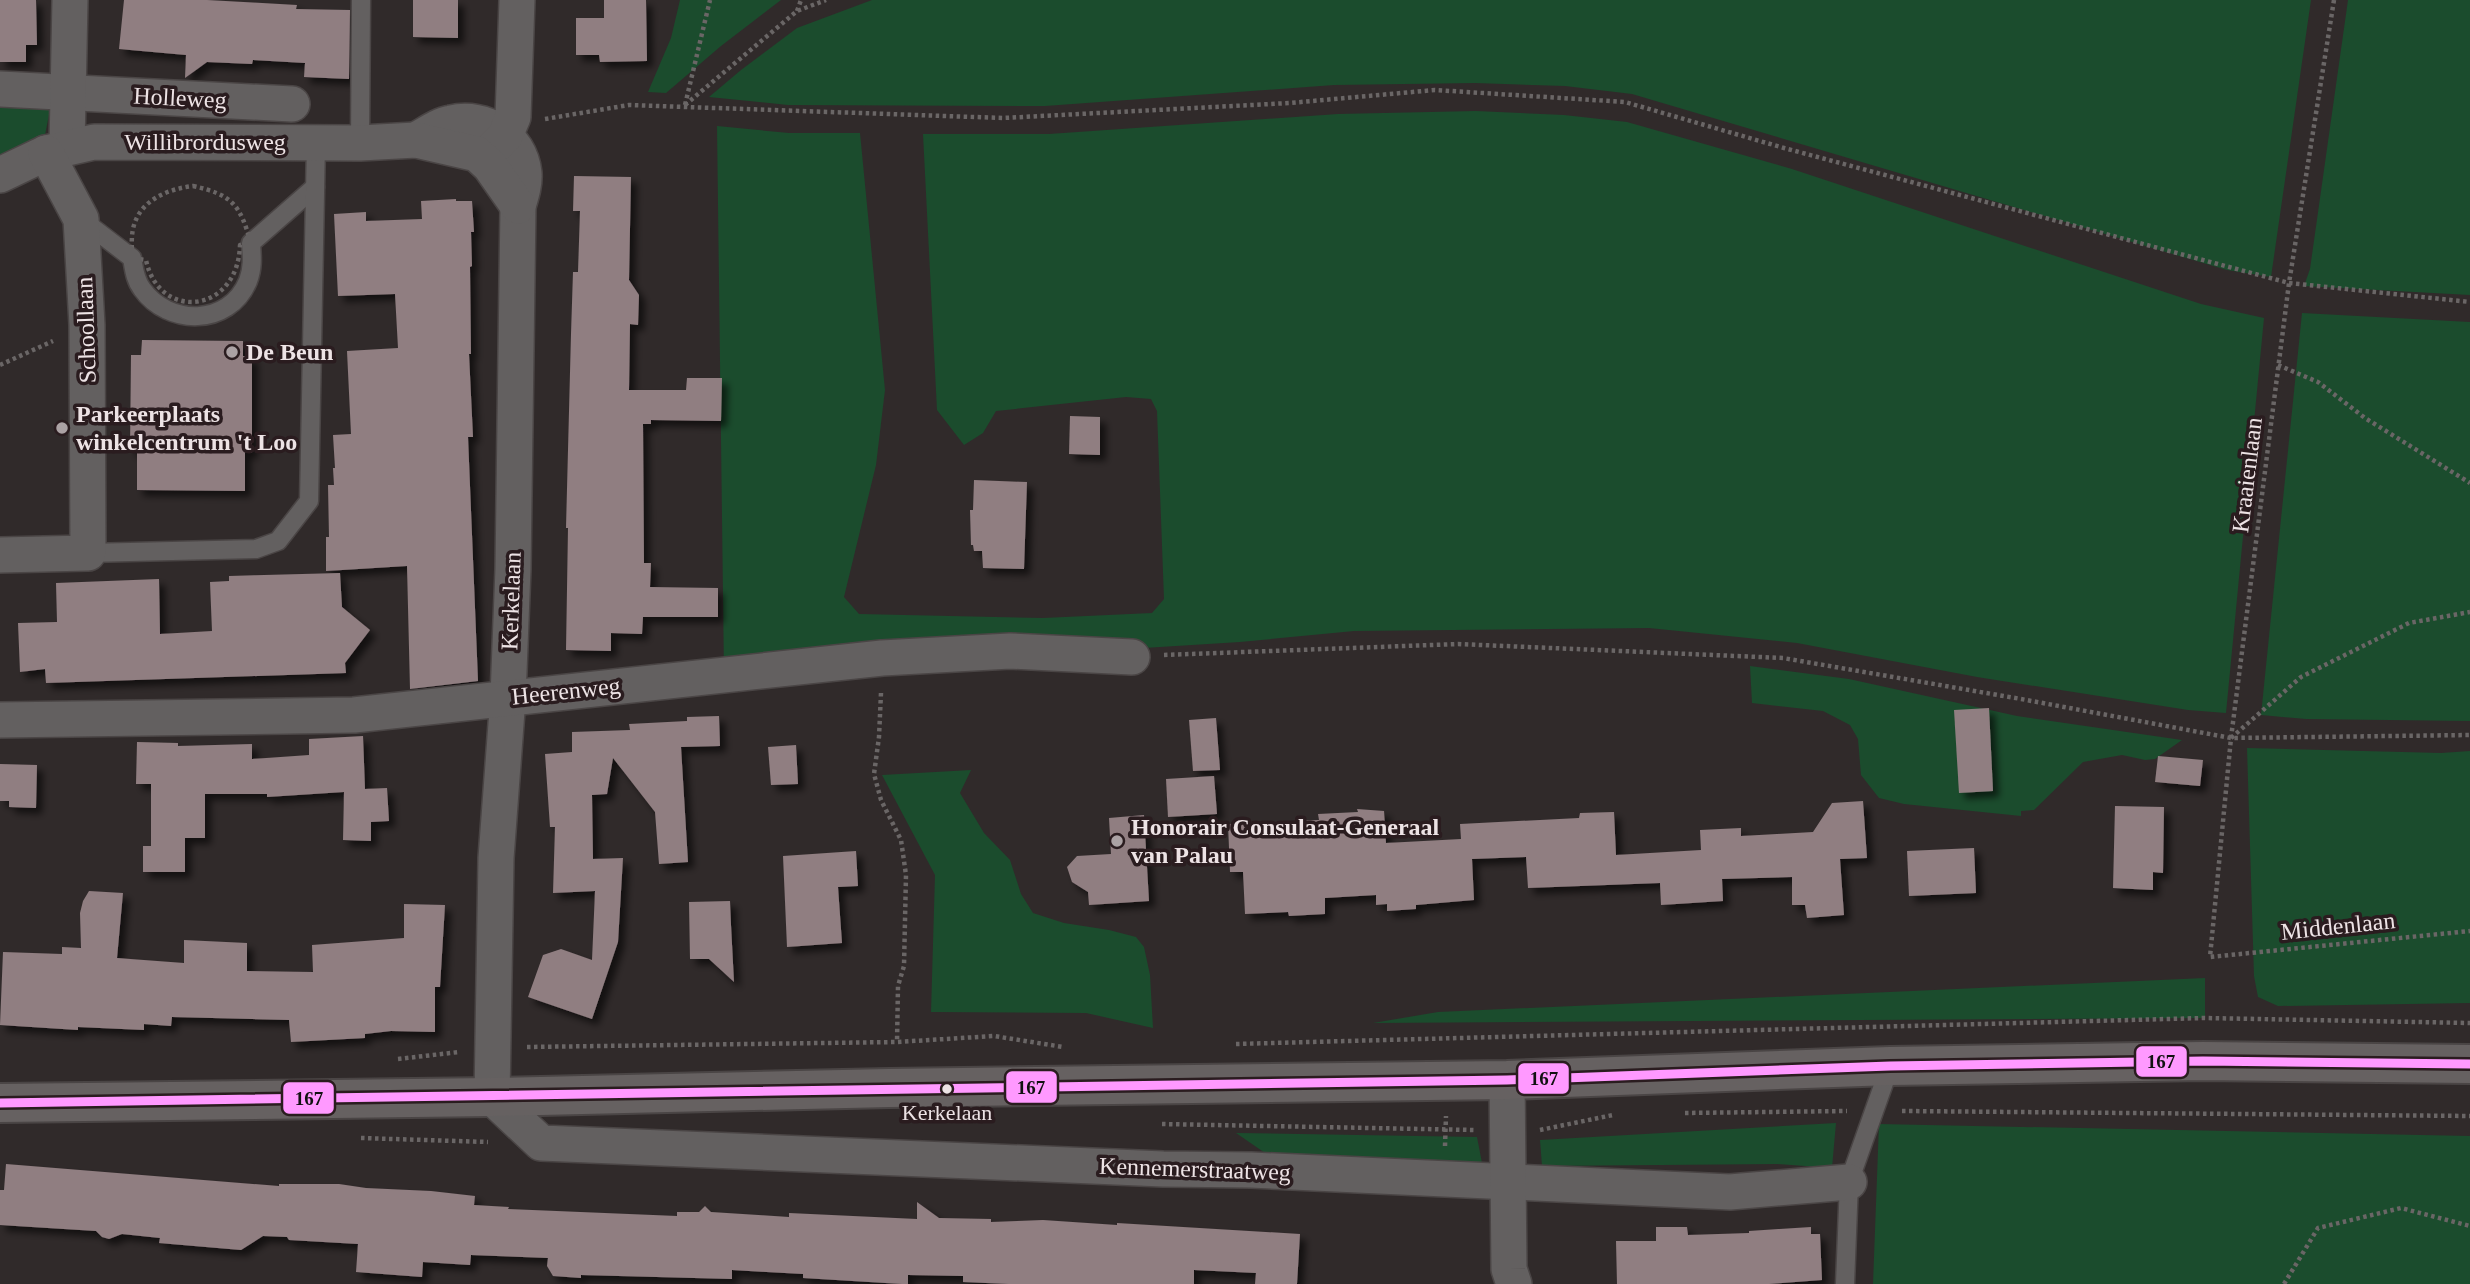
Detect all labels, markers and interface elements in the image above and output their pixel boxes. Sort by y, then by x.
street label: Holleweg [133,83,227,113]
street label: Willibrordusweg [124,129,286,155]
street label: Schoollaan [71,276,101,384]
place label: De Beun [246,339,333,365]
marker: De Beun [224,344,240,360]
place label: Parkeerplaats winkelcentrum 't Loo [76,401,297,455]
street label: Kraaienlaan [2227,416,2267,534]
marker: Parkeerplaats winkelcentrum 't Loo [54,420,70,436]
street label: Kerkelaan [496,551,526,651]
street label: Heerenweg [510,672,622,710]
place label: Honorair Consulaat-Generaal van Palau [1131,814,1440,868]
marker: Honorair Consulaat-Generaal van Palau [1109,833,1125,849]
street label: Middenlaan [2280,907,2396,945]
line badge: 167 [2135,1045,2188,1078]
text: 167 [2147,1051,2176,1072]
line badge: 167 [1517,1062,1570,1095]
text: 167 [1530,1068,1559,1089]
line badge: 167 [1005,1070,1058,1104]
text: 167 [1017,1077,1046,1098]
line badge: 167 [282,1081,335,1115]
marker: Kerkelaan [940,1082,954,1096]
text: 167 [295,1088,324,1109]
place label: Kerkelaan [902,1100,992,1125]
street label: Kennemerstraatweg [1099,1153,1291,1185]

